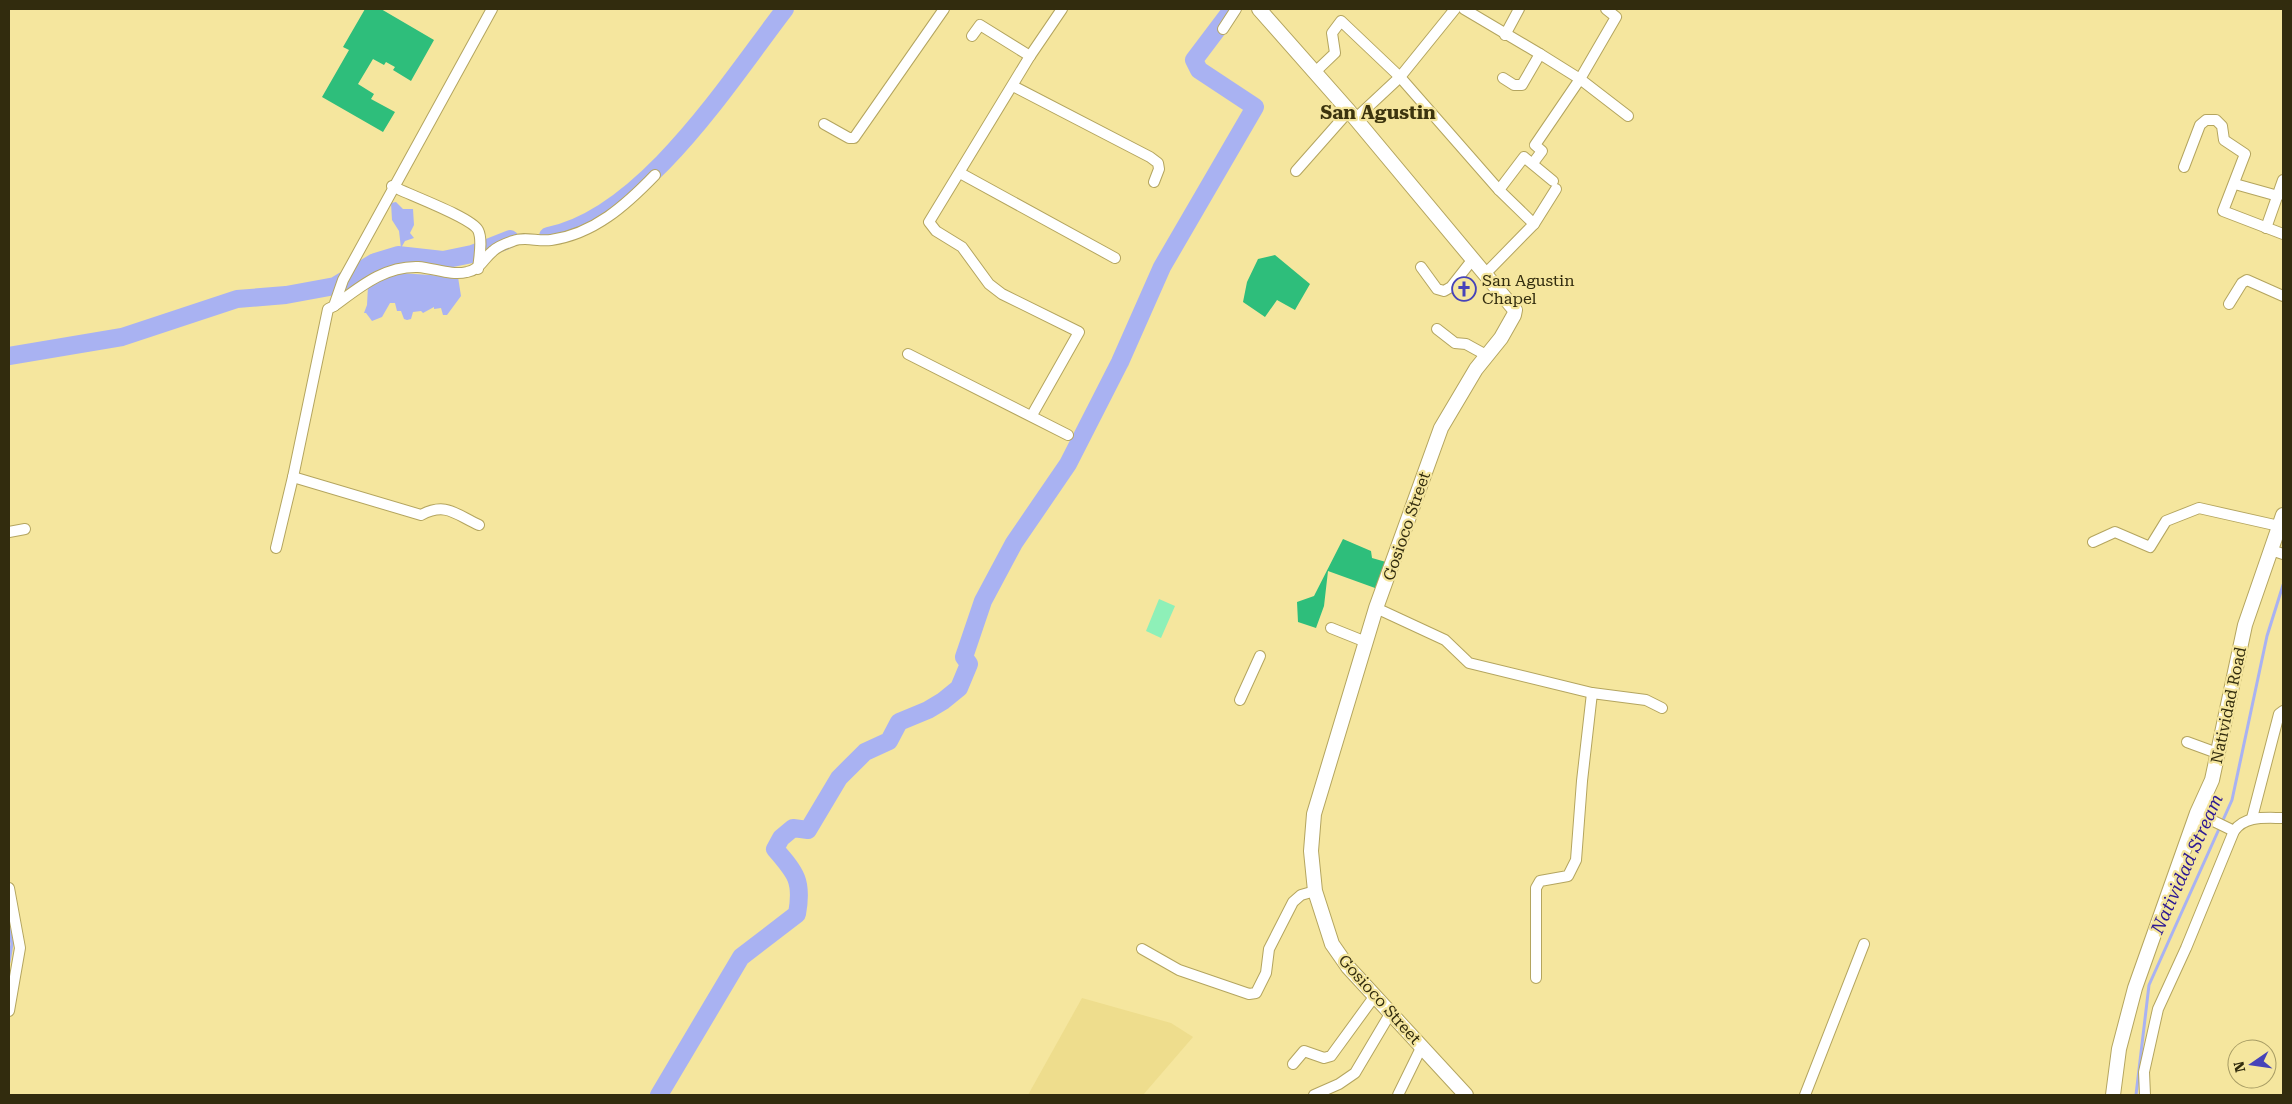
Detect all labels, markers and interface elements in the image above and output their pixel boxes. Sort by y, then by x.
district label: San Agustin [1320,101,1436,124]
place label: San Agustin Chapel [1482,271,1575,308]
church icon: San Agustin Chapel [1451,276,1477,302]
street label: Gosioco Street [1379,469,1434,583]
street label: Natividad Road [2207,645,2250,765]
water label: Natividad Stream [2146,791,2227,938]
street label: Gosioco Street [1334,951,1425,1048]
north arrow [2227,1039,2277,1089]
text: N [2230,1060,2248,1074]

